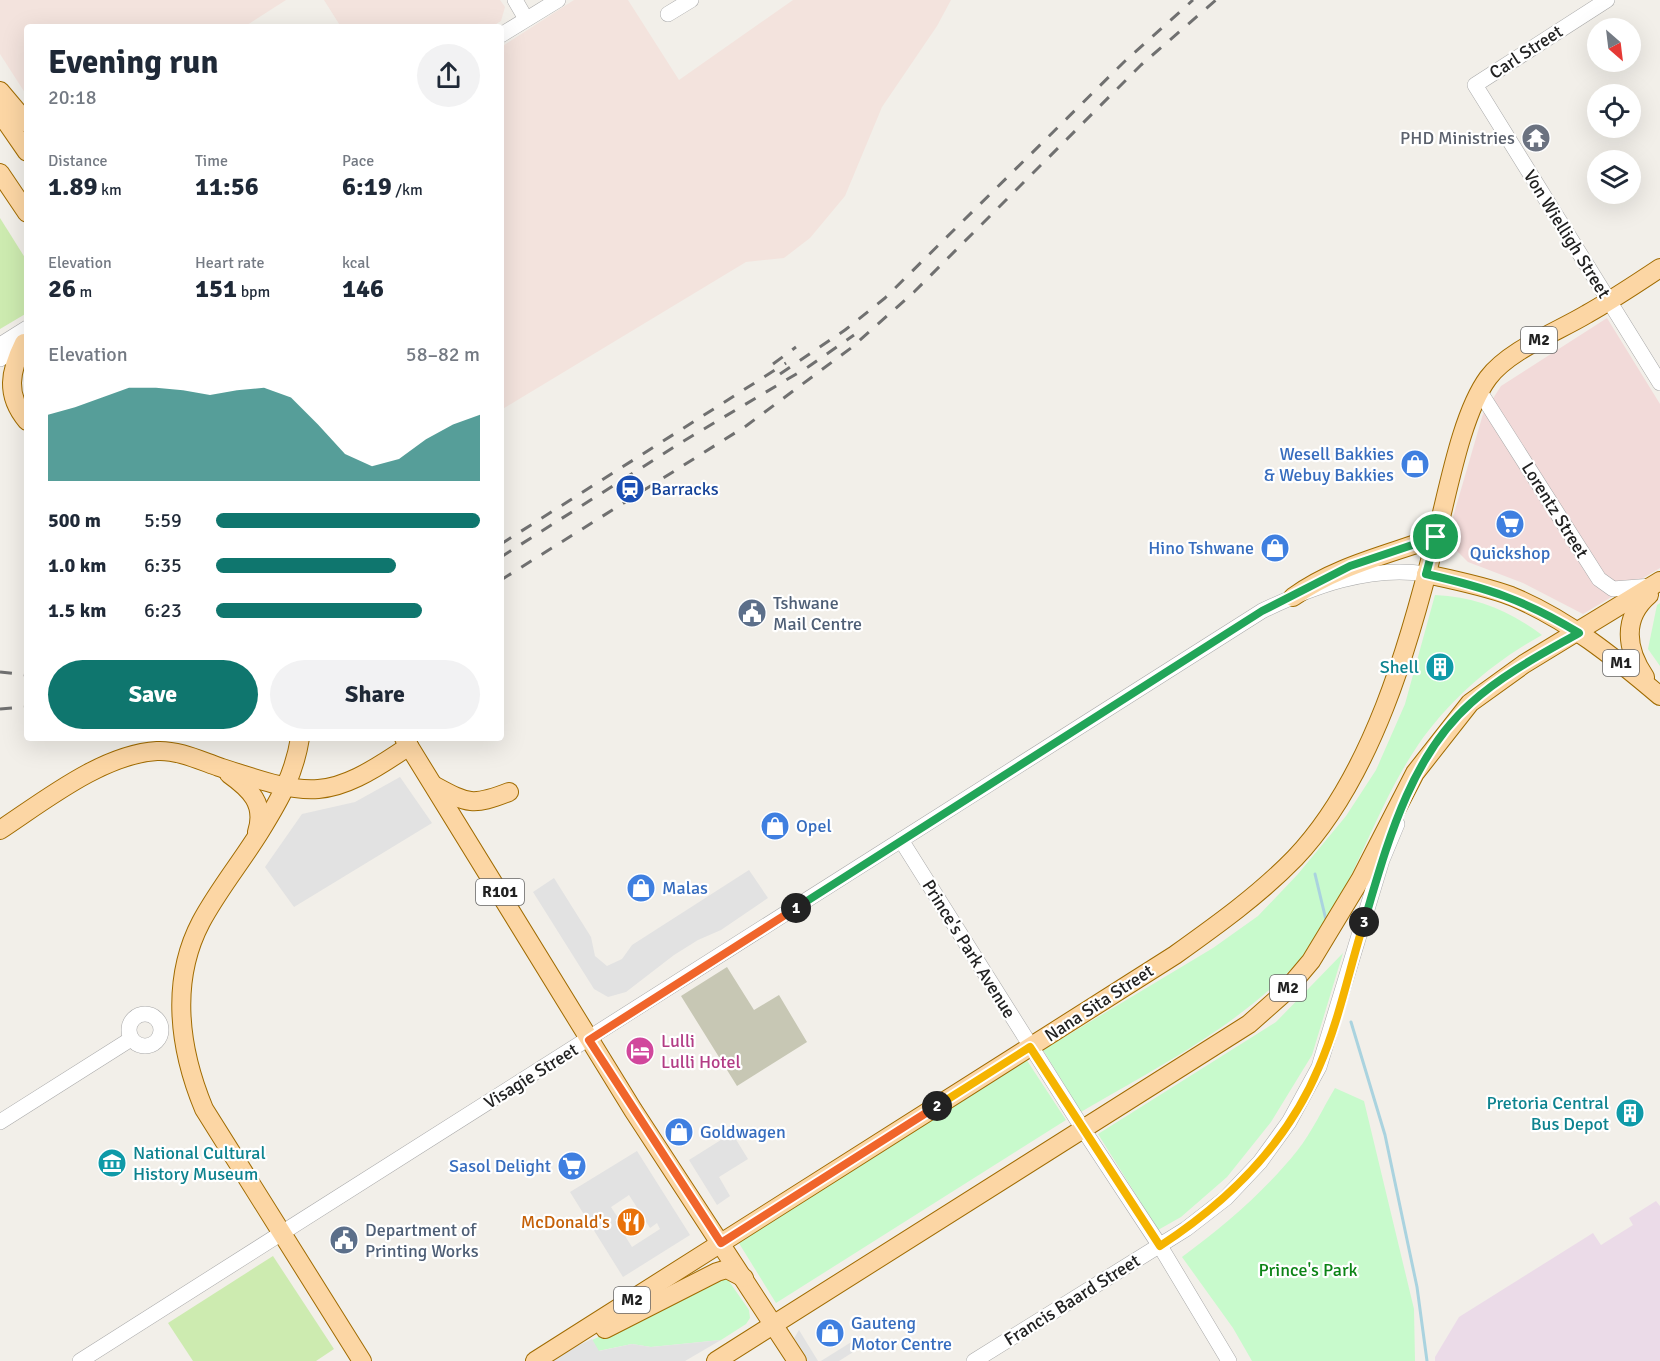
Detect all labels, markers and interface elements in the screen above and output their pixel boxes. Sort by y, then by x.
north arrow [1587,18,1641,72]
map controls [1587,18,1641,204]
street label: Carl Street [1485,20,1567,84]
text: Evening run [48,42,218,83]
button: share [417,44,480,107]
button: locate [1587,84,1641,138]
text: 20:18 [48,85,97,110]
temple icon: PHD Ministries [1520,122,1552,154]
place label: PHD Ministries [1400,127,1515,149]
button: layers [1587,150,1641,204]
text: Distance [48,151,108,171]
text: Time [195,151,228,171]
text: Pace [342,151,374,171]
street label: Von Wielligh Street [1519,166,1615,302]
text: 1.89 [48,171,98,203]
text: 11:56 [195,171,259,203]
text: 6:19 [342,171,392,203]
text: km [98,180,122,200]
text: /km [392,180,423,200]
text: Elevation [48,253,112,273]
text: Heart rate [195,253,264,273]
text: kcal [342,253,370,273]
text: 26 [48,273,76,305]
text: 151 [195,273,237,305]
text: 146 [342,273,384,305]
text: m [76,282,92,302]
text: bpm [237,282,270,302]
road number: M2 [1521,327,1557,353]
text: Elevation [48,342,128,367]
text: 58–82 m [406,342,480,367]
place label: Wesell Bakkies & Webuy Bakkies [1264,443,1394,486]
shop icon: Wesell Bakkies & Webuy Bakkies [1399,448,1431,480]
street label: Lorentz Street [1517,458,1593,562]
station icon: Barracks [614,473,646,505]
place label: Barracks [651,478,719,500]
text: 500 m [48,508,101,533]
text: 5:59 [144,508,182,533]
supermarket icon: Quickshop [1494,508,1526,540]
pin [1410,511,1461,562]
icon: arrive [1419,520,1452,553]
shop icon: Hino Tshwane [1259,532,1291,564]
place label: Hino Tshwane [1148,537,1254,559]
place label: Quickshop [1470,542,1550,564]
text: 1.0 km [48,553,106,578]
text: 6:35 [144,553,182,578]
place label: Tshwane Mail Centre [773,592,862,635]
public building icon: Tshwane Mail Centre [736,597,768,629]
text: 1.5 km [48,598,106,623]
text: 6:23 [144,598,182,623]
road number: M1 [1603,650,1639,676]
building icon: Shell [1424,651,1456,683]
place label: Shell [1380,656,1419,678]
button: Save [48,660,258,729]
button: Share [270,660,480,729]
shop icon: Opel [759,810,791,842]
place label: Opel [796,815,832,837]
shop icon: Malas [625,872,657,904]
street label: Prince's Park Avenue [917,876,1021,1022]
place label: Malas [662,877,708,899]
road number: R101 [476,879,524,905]
pin: 1 [781,893,811,923]
text: 1 [792,898,800,918]
pin: 3 [1349,907,1379,937]
text: 3 [1360,912,1368,932]
street label: Nana Sita Street [1040,960,1158,1046]
road number: M2 [1270,975,1306,1001]
place label: Lulli Lulli Hotel [661,1030,741,1073]
hotel icon: Lulli Lulli Hotel [624,1035,656,1067]
street label: Visagie Street [480,1038,582,1114]
pin: 2 [922,1091,952,1121]
place label: Pretoria Central Bus Depot [1487,1092,1609,1135]
text: 2 [933,1096,941,1116]
building icon: Pretoria Central Bus Depot [1614,1097,1646,1129]
shop icon: Goldwagen [663,1116,695,1148]
place label: Goldwagen [700,1121,786,1143]
place label: National Cultural History Museum [133,1142,266,1185]
museum icon: National Cultural History Museum [96,1147,128,1179]
supermarket icon: Sasol Delight [556,1150,588,1182]
place label: Sasol Delight [449,1155,551,1177]
restaurant icon: McDonald's [615,1206,647,1238]
place label: McDonald's [521,1211,610,1233]
place label: Department of Printing Works [365,1219,479,1262]
public building icon: Department of Printing Works [328,1224,360,1256]
street label: Francis Baard Street [1000,1249,1144,1351]
park label: Prince's Park [1258,1259,1358,1281]
road number: M2 [614,1287,650,1313]
place label: Gauteng Motor Centre [851,1312,952,1355]
shop icon: Gauteng Motor Centre [814,1317,846,1349]

